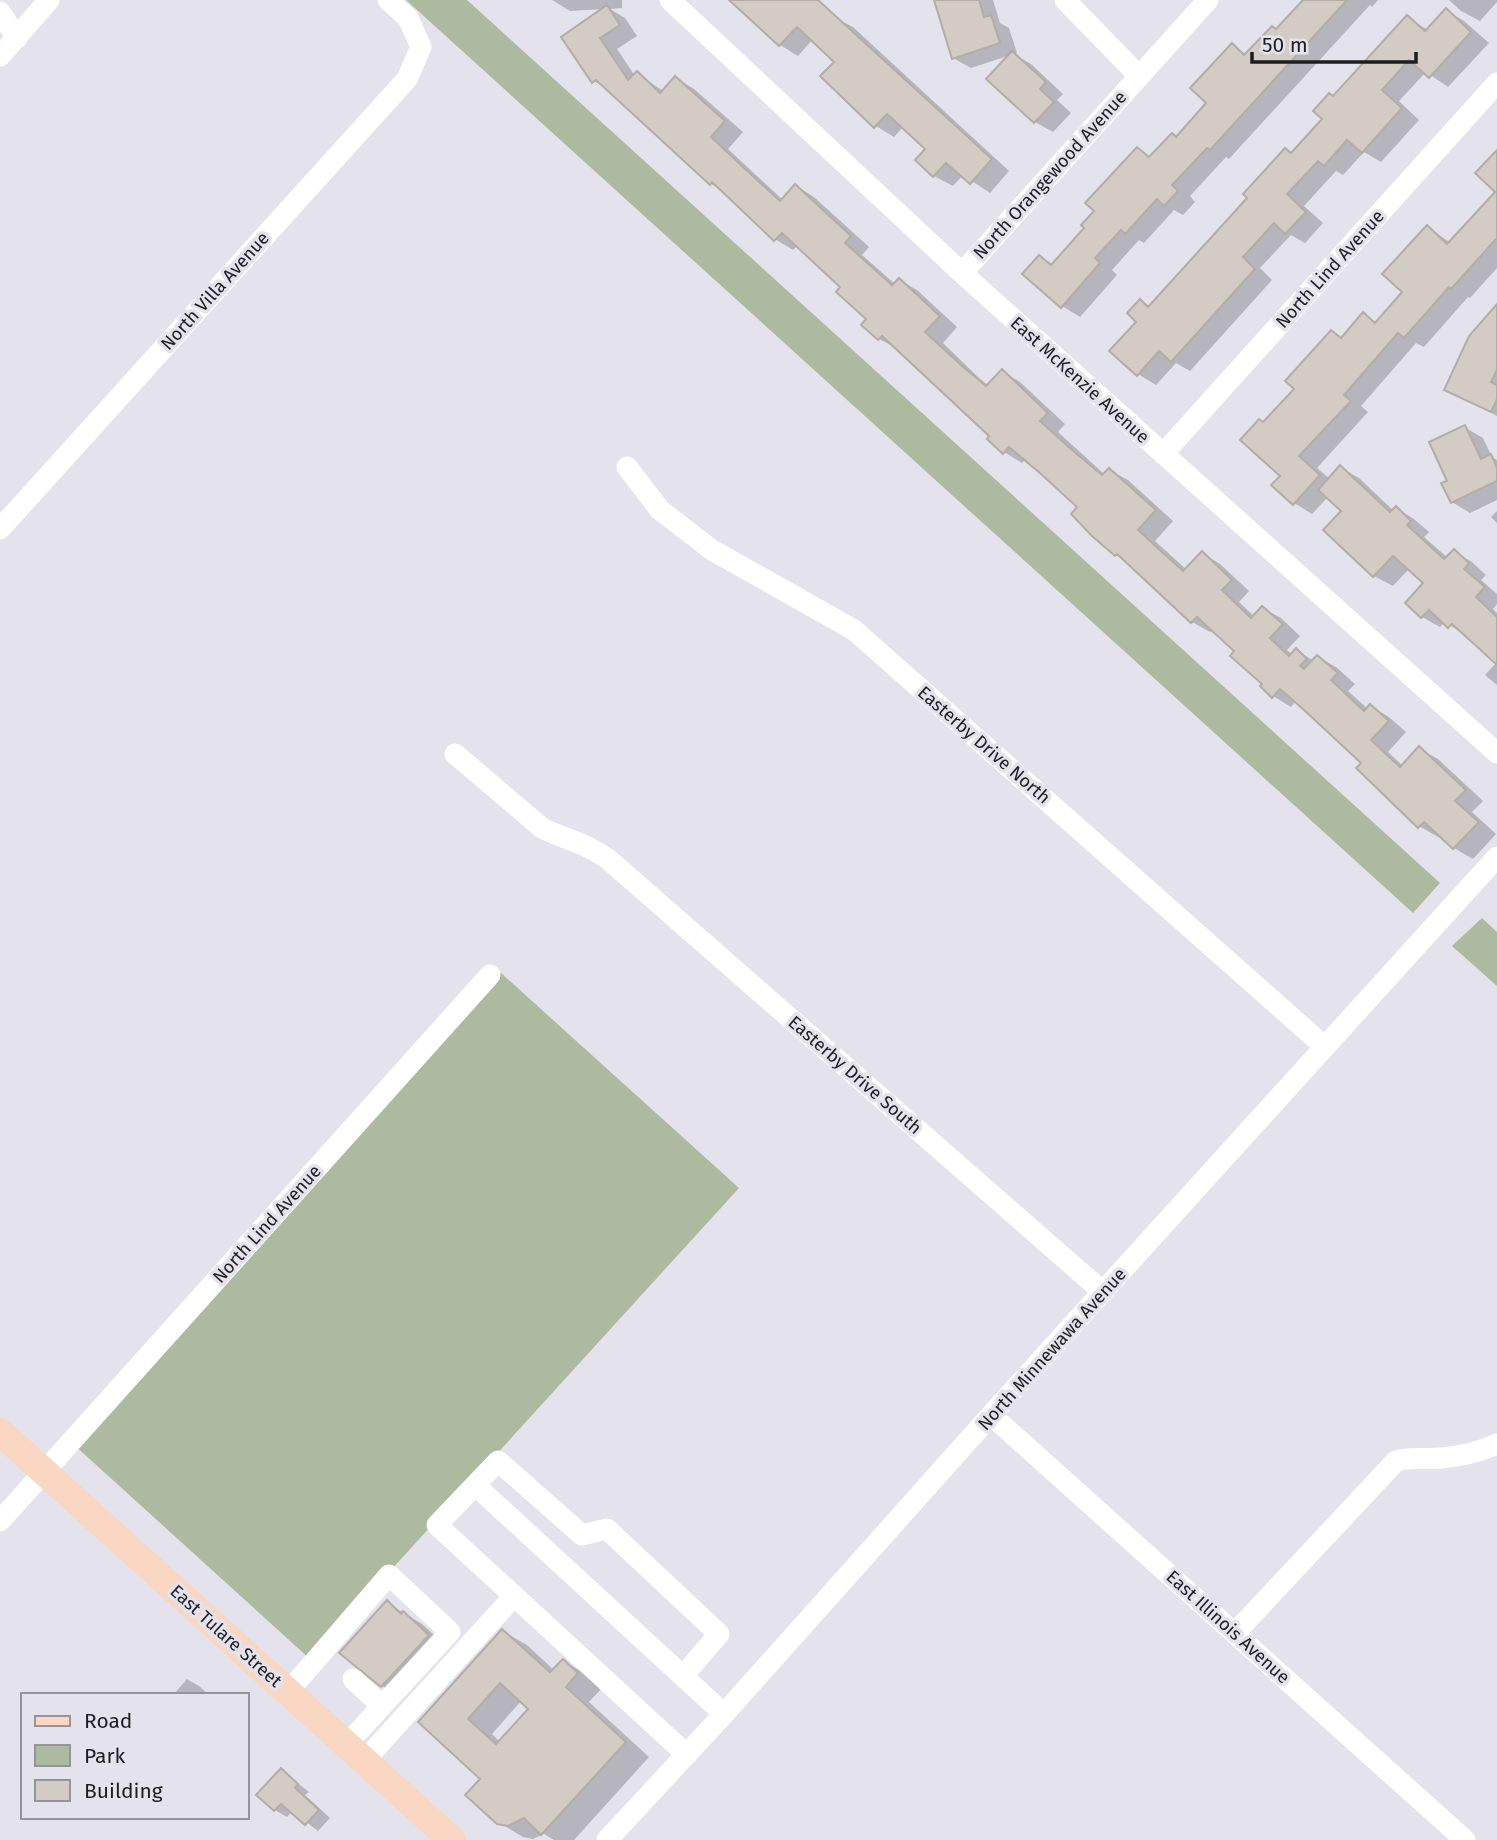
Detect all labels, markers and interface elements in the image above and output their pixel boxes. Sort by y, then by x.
scale bar [1252,21,1416,65]
text: 50 m [1262,32,1308,58]
street label: North Orangewood Avenue [969,86,1131,264]
street label: North Lind Avenue [1271,205,1389,333]
street label: North Villa Avenue [156,227,274,355]
street label: East McKenzie Avenue [1006,312,1154,448]
street label: Easterby Drive North [913,681,1055,809]
street label: Easterby Drive South [784,1011,926,1139]
street label: North Lind Avenue [208,1160,326,1288]
street label: North Minnewawa Avenue [973,1263,1131,1435]
street label: East Illinois Avenue [1162,1566,1294,1688]
street label: East Tulare Street [166,1580,287,1692]
legend [21,1693,248,1819]
text: Road [84,1708,132,1734]
text: Park [84,1743,126,1769]
text: Building [84,1778,163,1804]

